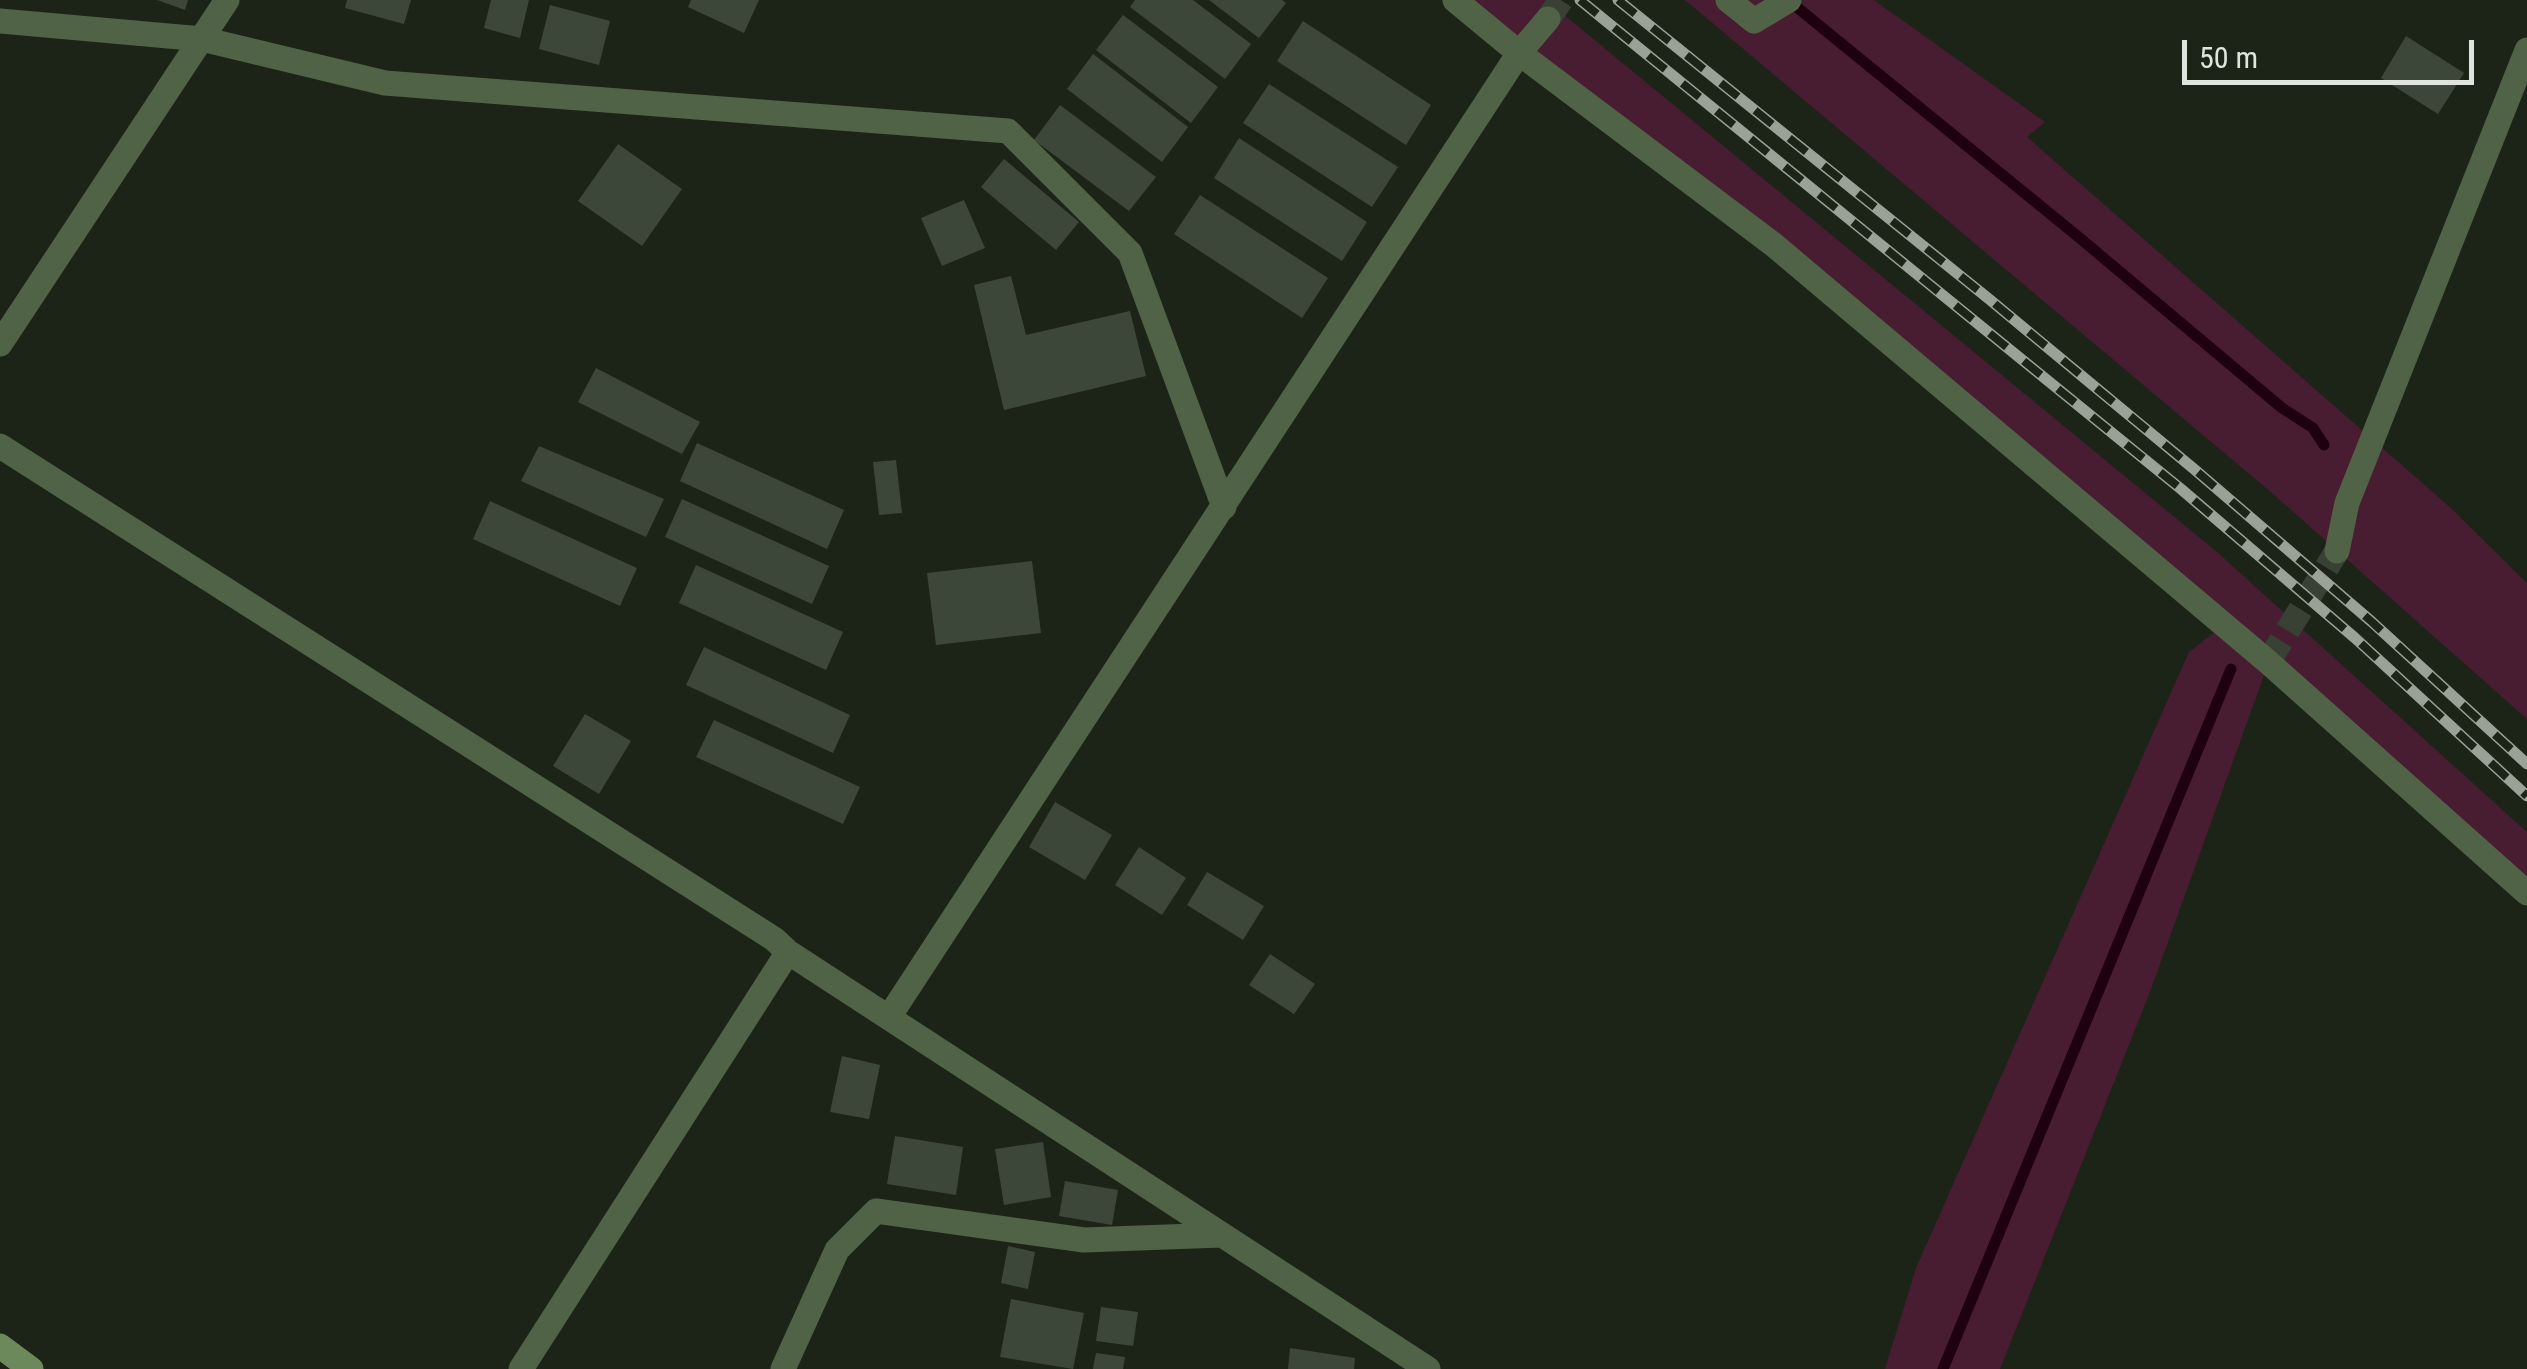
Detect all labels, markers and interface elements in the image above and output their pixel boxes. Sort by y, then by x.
scale bar [2187,20,2480,82]
text: 50 m [2199,40,2258,75]

